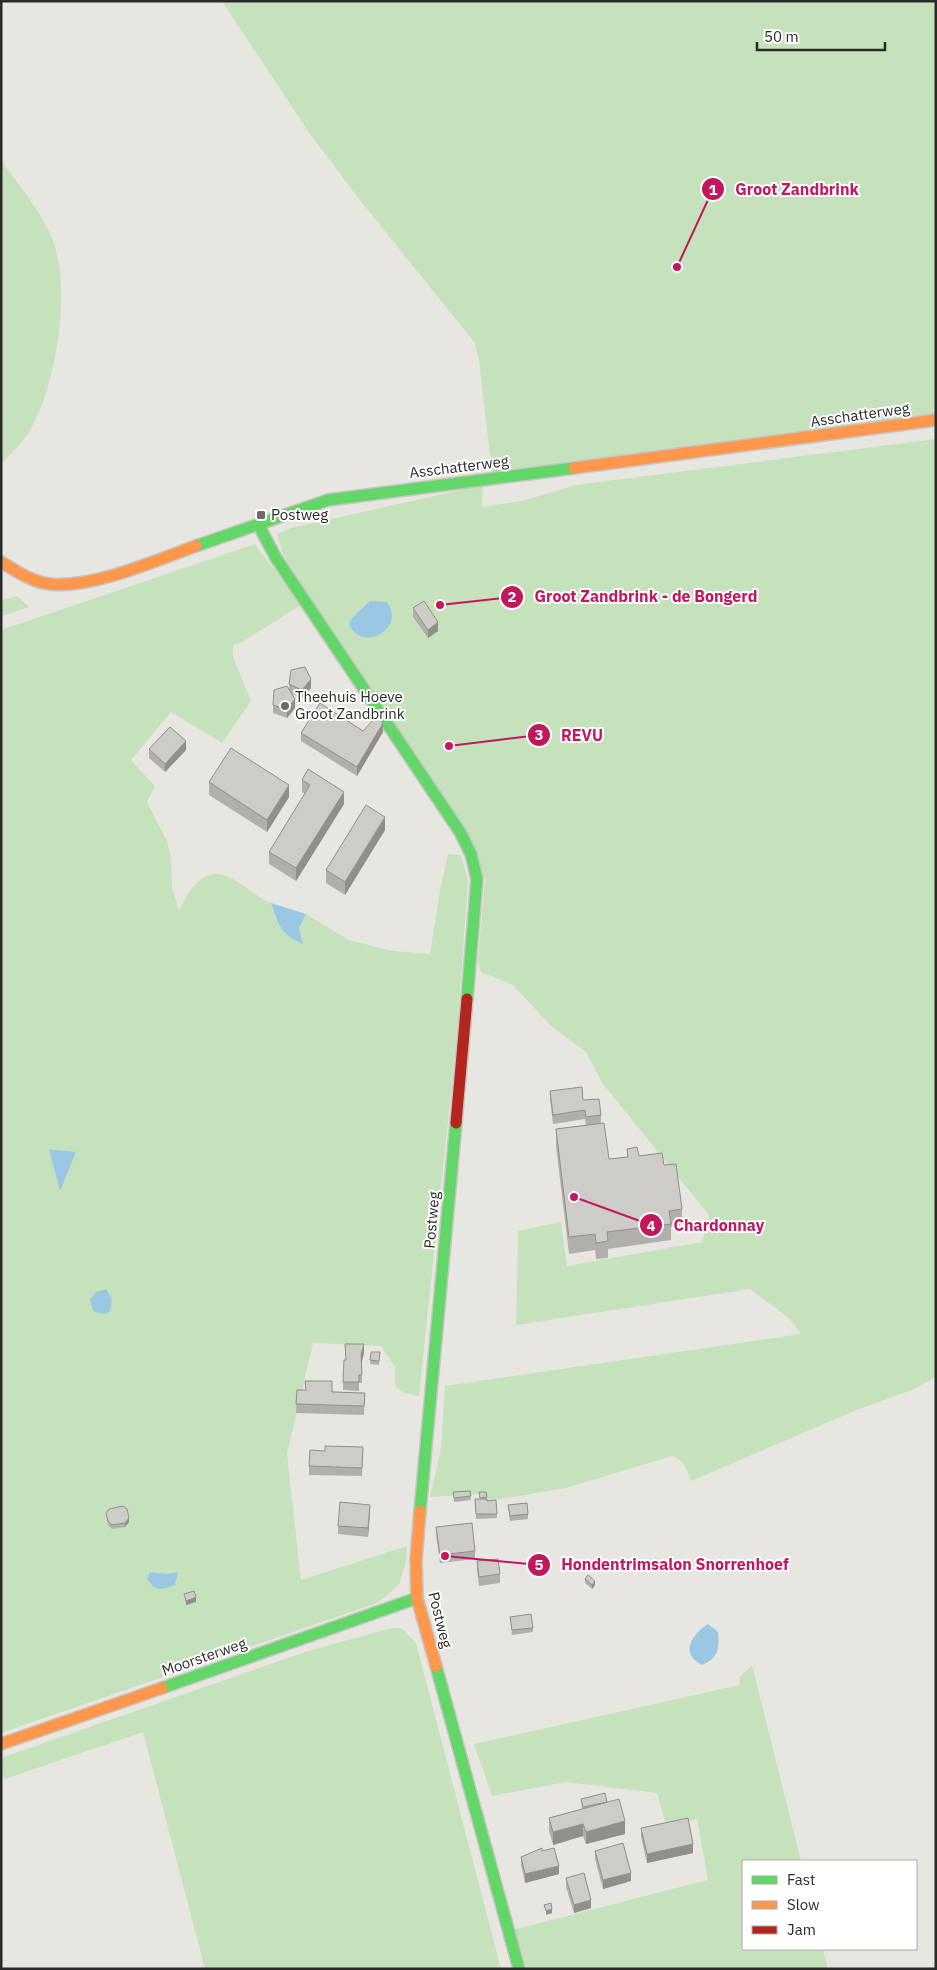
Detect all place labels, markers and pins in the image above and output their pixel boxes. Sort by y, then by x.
callout: Groot Zandbrink [700,174,869,205]
place label: Postweg [271,505,328,524]
marker: Postweg [255,509,267,521]
callout: Groot Zandbrink - de Bongerd [500,581,768,612]
place label: Theehuis Hoeve Groot Zandbrink [295,687,405,723]
marker: Theehuis Hoeve Groot Zandbrink [279,700,291,712]
callout: REVU [526,719,613,750]
callout: Chardonnay [639,1210,775,1241]
callout: Hondentrimsalon Snorrenhoef [526,1549,799,1580]

